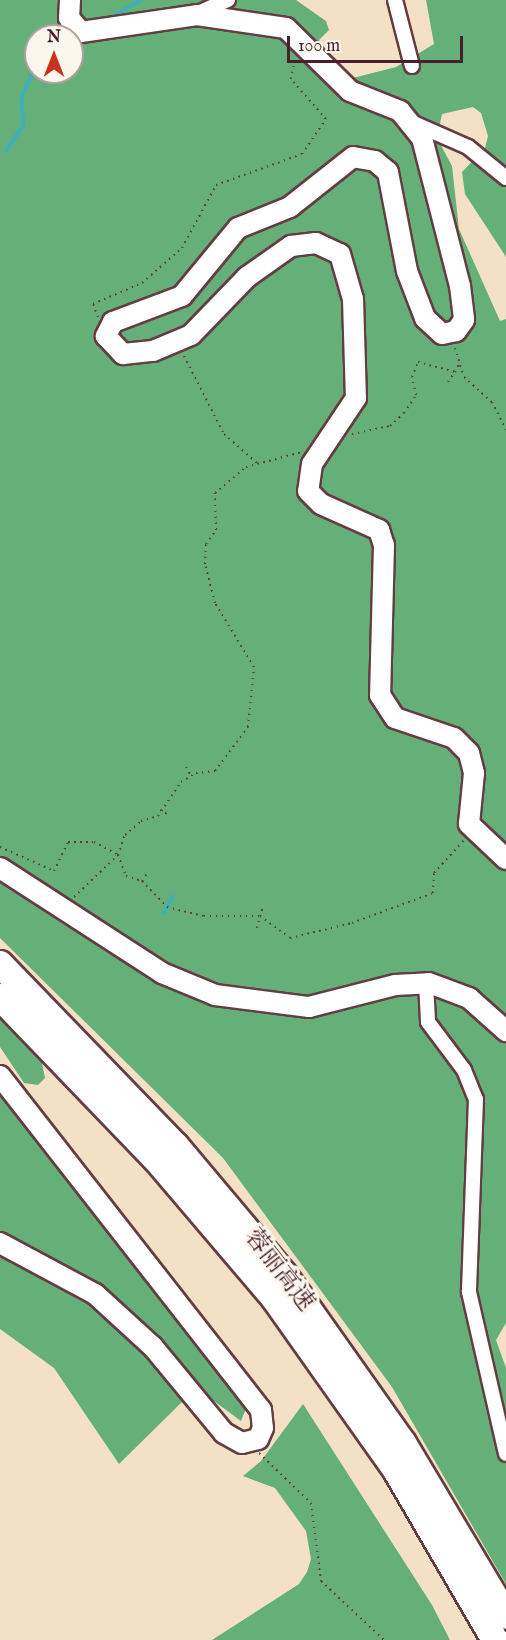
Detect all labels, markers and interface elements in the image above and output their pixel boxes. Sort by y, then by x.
north arrow [24,24,84,84]
scale bar [290,24,466,62]
text: N [47,28,61,48]
text: 100 m [298,35,340,58]
street label: 蓉丽高速 [238,1223,320,1317]

